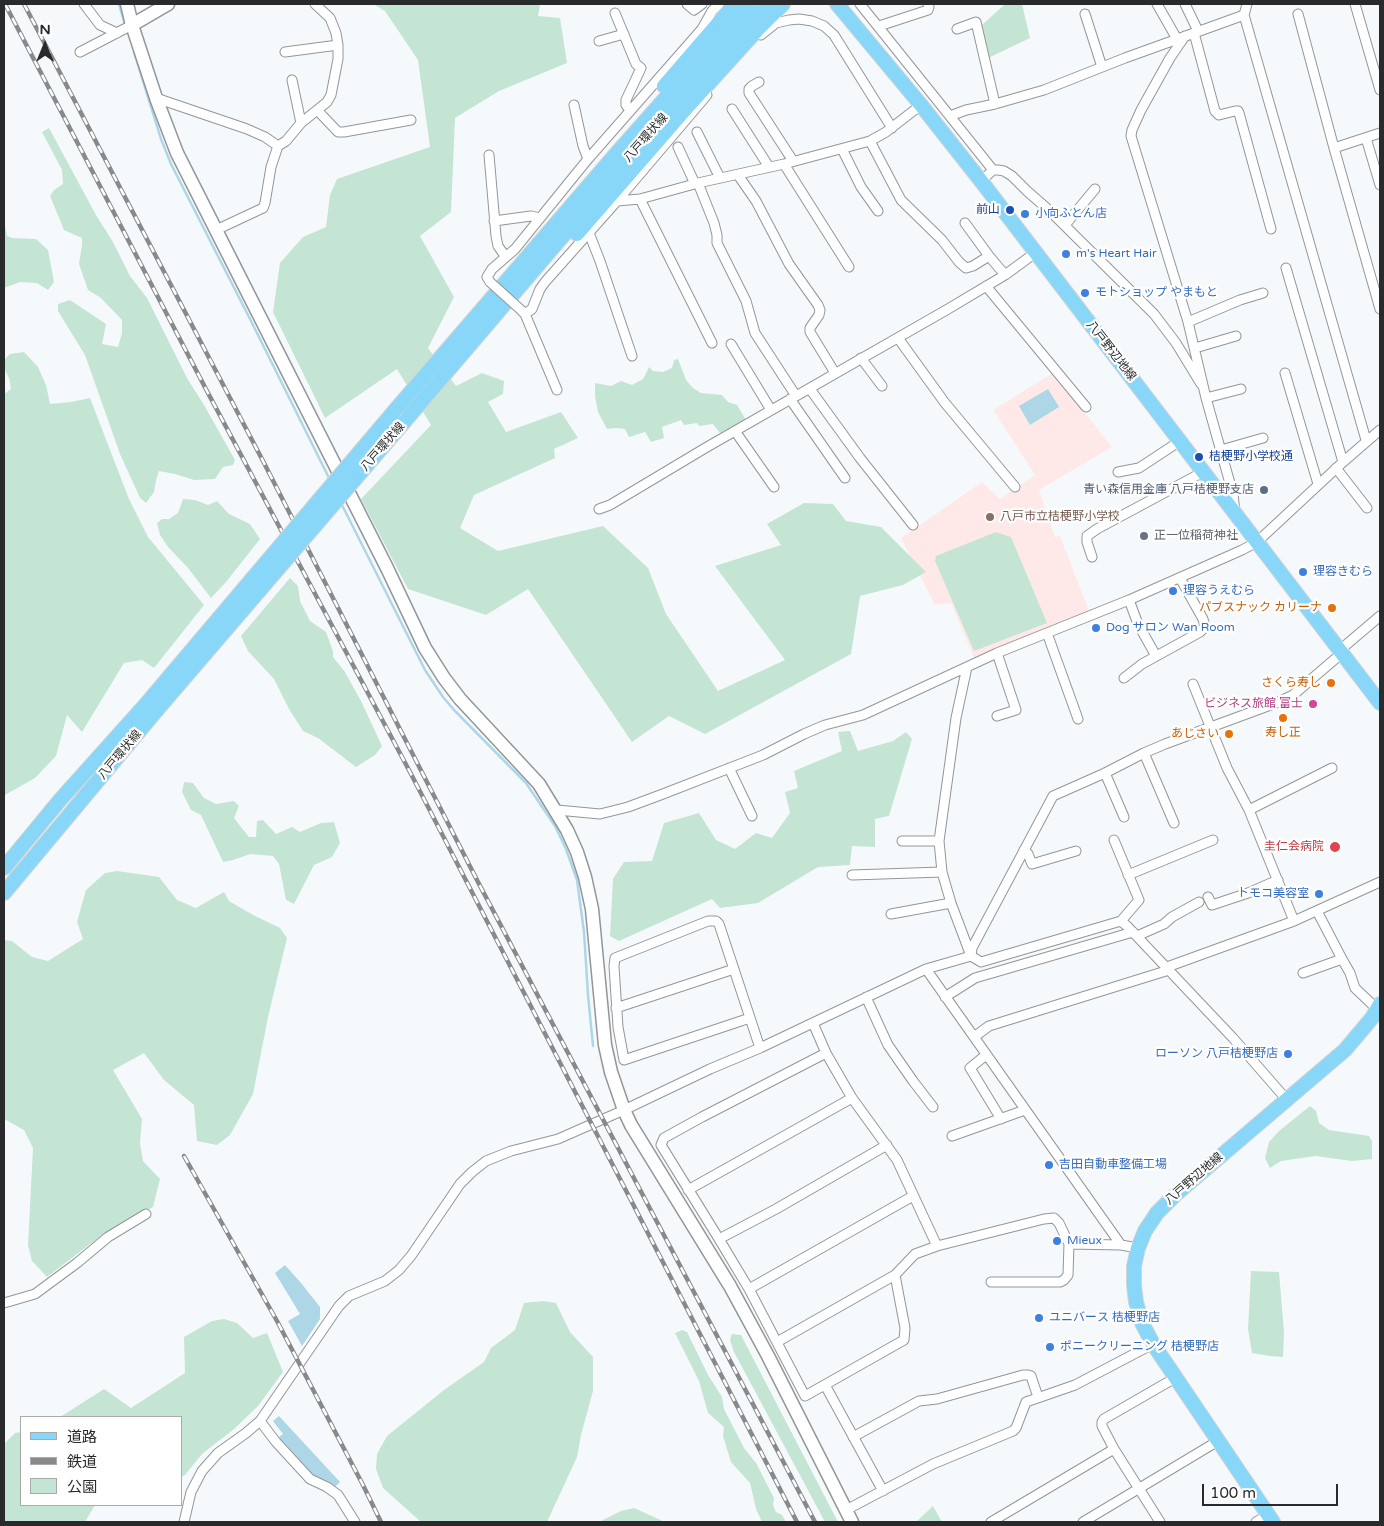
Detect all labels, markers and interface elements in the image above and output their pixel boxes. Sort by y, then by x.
north arrow [20,20,70,70]
text: N [39,21,51,38]
street label: 八戸環状線 [621,111,671,165]
place label: 前山 [976,203,1000,217]
marker: 前山 [1004,204,1016,216]
place label: 小向ふとん店 [1035,207,1107,221]
marker: 小向ふとん店 [1019,208,1031,220]
place label: m's Heart Hair [1076,247,1157,261]
marker: m's Heart Hair [1060,248,1072,260]
place label: モトショップ やまもと [1095,286,1218,300]
marker: モトショップ やまもと [1079,287,1091,299]
street label: 八戸野辺地線 [1083,318,1139,384]
street label: 八戸環状線 [358,420,408,474]
place label: 桔梗野小学校通 [1209,450,1293,464]
marker: 桔梗野小学校通 [1193,451,1205,463]
place label: 青い森信用金庫 八戸桔梗野支店 [1083,483,1254,497]
marker: 青い森信用金庫 八戸桔梗野支店 [1258,484,1270,496]
place label: 八戸市立桔梗野小学校 [1000,510,1120,524]
marker: 八戸市立桔梗野小学校 [984,511,996,523]
place label: 正一位稲荷神社 [1154,529,1238,543]
marker: 正一位稲荷神社 [1138,530,1150,542]
place label: 理容きむら [1313,565,1373,579]
marker: 理容きむら [1297,566,1309,578]
place label: 理容うえむら [1183,584,1255,598]
marker: 理容うえむら [1167,585,1179,597]
place label: パブスナック カリーナ [1199,601,1322,615]
marker: パブスナック カリーナ [1326,602,1338,614]
place label: Dog サロン Wan Room [1106,621,1235,635]
marker: Dog サロン Wan Room [1090,622,1102,634]
place label: さくら寿し [1261,676,1321,690]
marker: さくら寿し [1325,677,1337,689]
place label: ビジネス旅館 富士 [1204,697,1303,711]
marker: ビジネス旅館 富士 [1307,698,1319,710]
marker: 寿し正 [1277,712,1289,724]
place label: 寿し正 [1265,726,1301,740]
street label: 八戸環状線 [95,727,145,783]
place label: あじさい [1171,727,1219,741]
marker: あじさい [1223,728,1235,740]
place label: 圭仁会病院 [1264,840,1324,854]
marker: 圭仁会病院 [1328,840,1342,854]
place label: トモコ美容室 [1237,887,1309,901]
marker: トモコ美容室 [1313,888,1325,900]
place label: ローソン 八戸桔梗野店 [1155,1047,1278,1061]
marker: ローソン 八戸桔梗野店 [1282,1048,1294,1060]
street label: 八戸野辺地線 [1162,1150,1226,1208]
place label: 吉田自動車整備工場 [1059,1158,1167,1172]
marker: 吉田自動車整備工場 [1043,1159,1055,1171]
place label: Mieux [1067,1234,1102,1248]
marker: Mieux [1051,1235,1063,1247]
place label: ユニバース 桔梗野店 [1049,1311,1160,1325]
marker: ユニバース 桔梗野店 [1033,1312,1045,1324]
place label: ポニークリーニング 桔梗野店 [1060,1340,1219,1354]
marker: ポニークリーニング 桔梗野店 [1044,1341,1056,1353]
legend [20,1416,182,1506]
text: 道路 [67,1428,97,1446]
text: 鉄道 [67,1453,97,1471]
scale bar [1204,1474,1340,1506]
text: 公園 [67,1478,97,1496]
text: 100 m [1210,1484,1256,1502]

